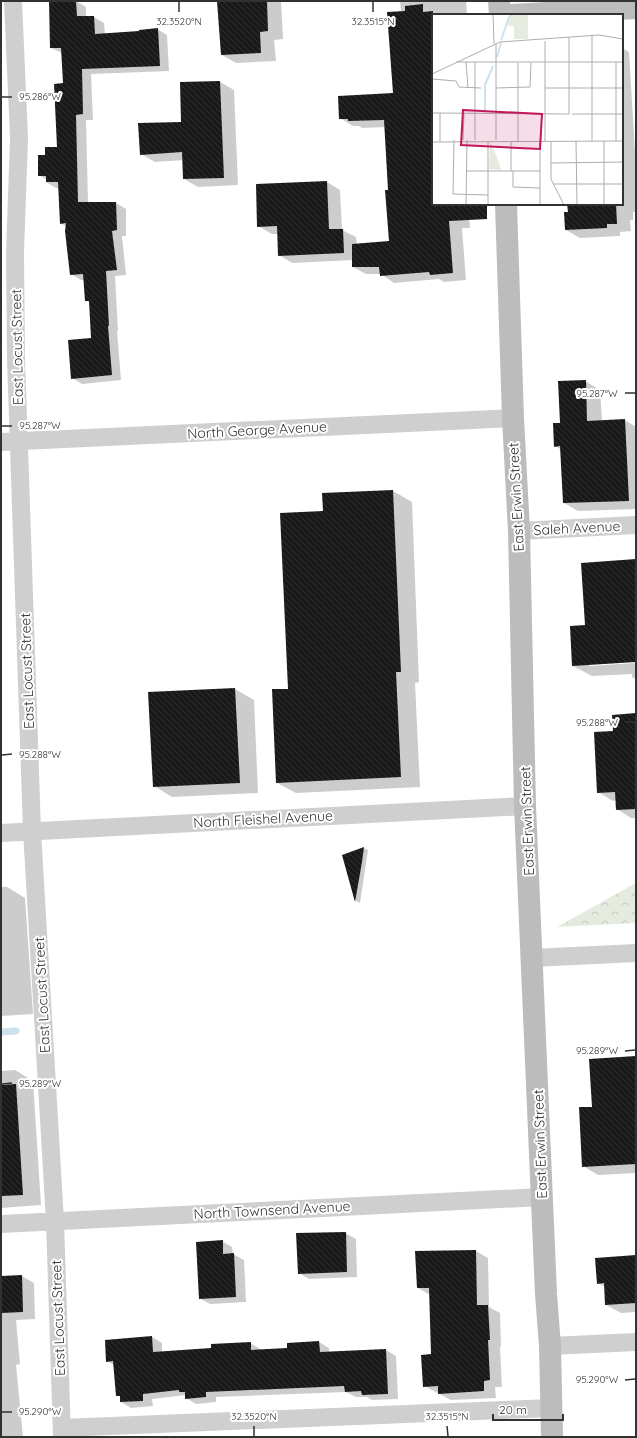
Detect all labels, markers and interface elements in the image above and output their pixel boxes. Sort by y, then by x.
inset map [432,14,623,205]
text: 32.3520°N [156,15,202,28]
text: 32.3515°N [351,15,395,28]
text: 95.286°W [19,90,61,103]
street label: East Locust Street [7,289,27,405]
text: 95.287°W [576,387,618,400]
street label: North George Avenue [187,417,327,443]
text: 95.287°W [19,419,61,432]
street label: East Erwin Street [504,442,528,552]
street label: Saleh Avenue [533,517,621,539]
street label: East Locust Street [16,612,38,729]
text: 95.288°W [576,716,618,729]
text: 95.288°W [19,748,61,761]
street label: East Erwin Street [516,766,538,876]
street label: North Fleishel Avenue [193,806,333,832]
street label: East Locust Street [30,936,54,1053]
text: 95.289°W [576,1044,618,1057]
text: 95.289°W [19,1077,61,1090]
street label: East Erwin Street [529,1089,551,1199]
street label: North Townsend Avenue [193,1197,351,1223]
street label: East Locust Street [47,1259,69,1376]
text: 95.290°W [576,1373,619,1386]
scale bar [493,1396,563,1422]
text: 20 m [499,1402,527,1417]
text: 95.290°W [19,1405,62,1418]
text: 32.3520°N [231,1410,277,1423]
text: 32.3515°N [425,1410,469,1423]

